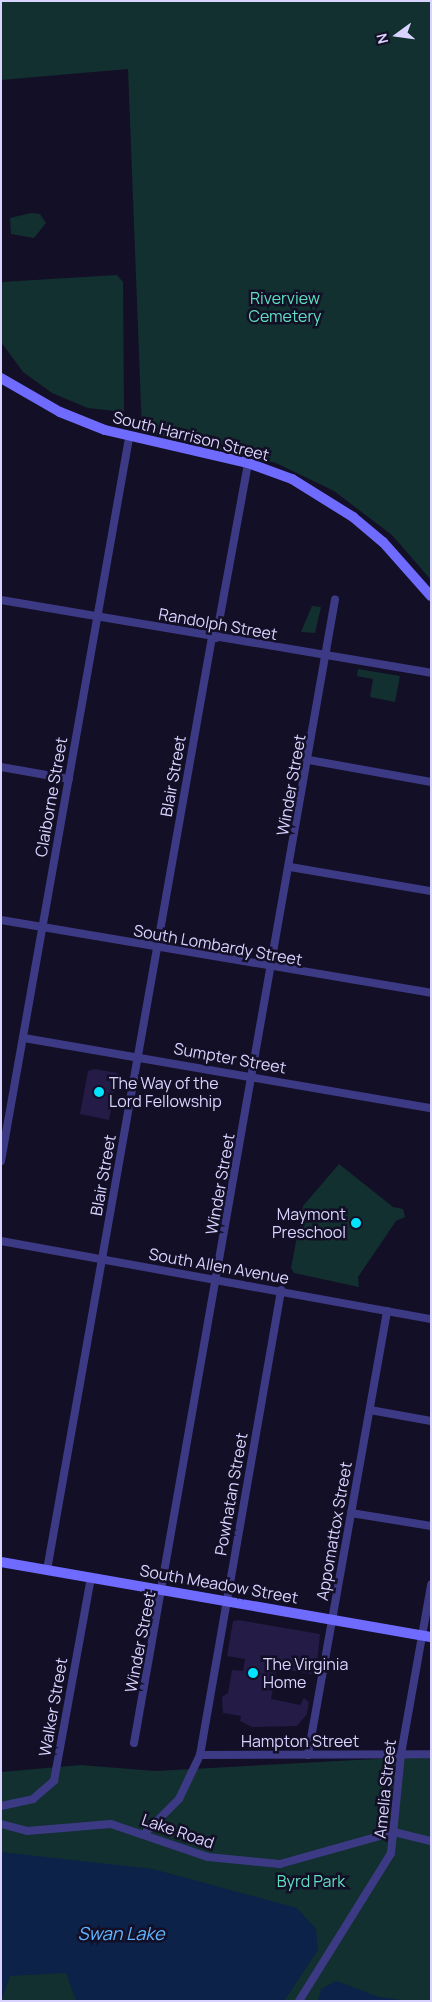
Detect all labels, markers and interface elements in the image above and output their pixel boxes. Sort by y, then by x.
north arrow [372,10,422,60]
text: N [372,32,392,46]
park label: Riverview Cemetery [249,288,321,326]
street label: South Harrison Street [111,407,271,465]
street label: Randolph Street [157,604,279,644]
street label: Winder Street [273,733,309,837]
street label: Blair Street [156,734,190,818]
street label: Claiborne Street [31,736,71,858]
street label: South Lombardy Street [132,921,304,969]
street label: Sumpter Street [172,1039,288,1077]
place label: The Way of the Lord Fellowship [109,1073,222,1111]
marker: The Way of the Lord Fellowship [93,1086,105,1098]
street label: Winder Street [202,1132,238,1236]
street label: Blair Street [86,1133,120,1217]
place label: Maymont Preschool [272,1204,346,1242]
marker: Maymont Preschool [350,1217,362,1229]
street label: South Allen Avenue [147,1244,291,1288]
street label: Powhatan Street [211,1431,251,1557]
street label: Appomattox Street [312,1460,356,1602]
street label: South Meadow Street [138,1561,300,1607]
street label: Winder Street [121,1590,159,1694]
place label: The Virginia Home [263,1654,348,1692]
street label: Walker Street [35,1656,71,1758]
marker: The Virginia Home [247,1667,259,1679]
street label: Hampton Street [241,1731,359,1751]
street label: Amelia Street [370,1738,400,1840]
street label: Lake Road [139,1810,217,1852]
park label: Byrd Park [277,1871,345,1891]
water label: Swan Lake [77,1922,165,1944]

